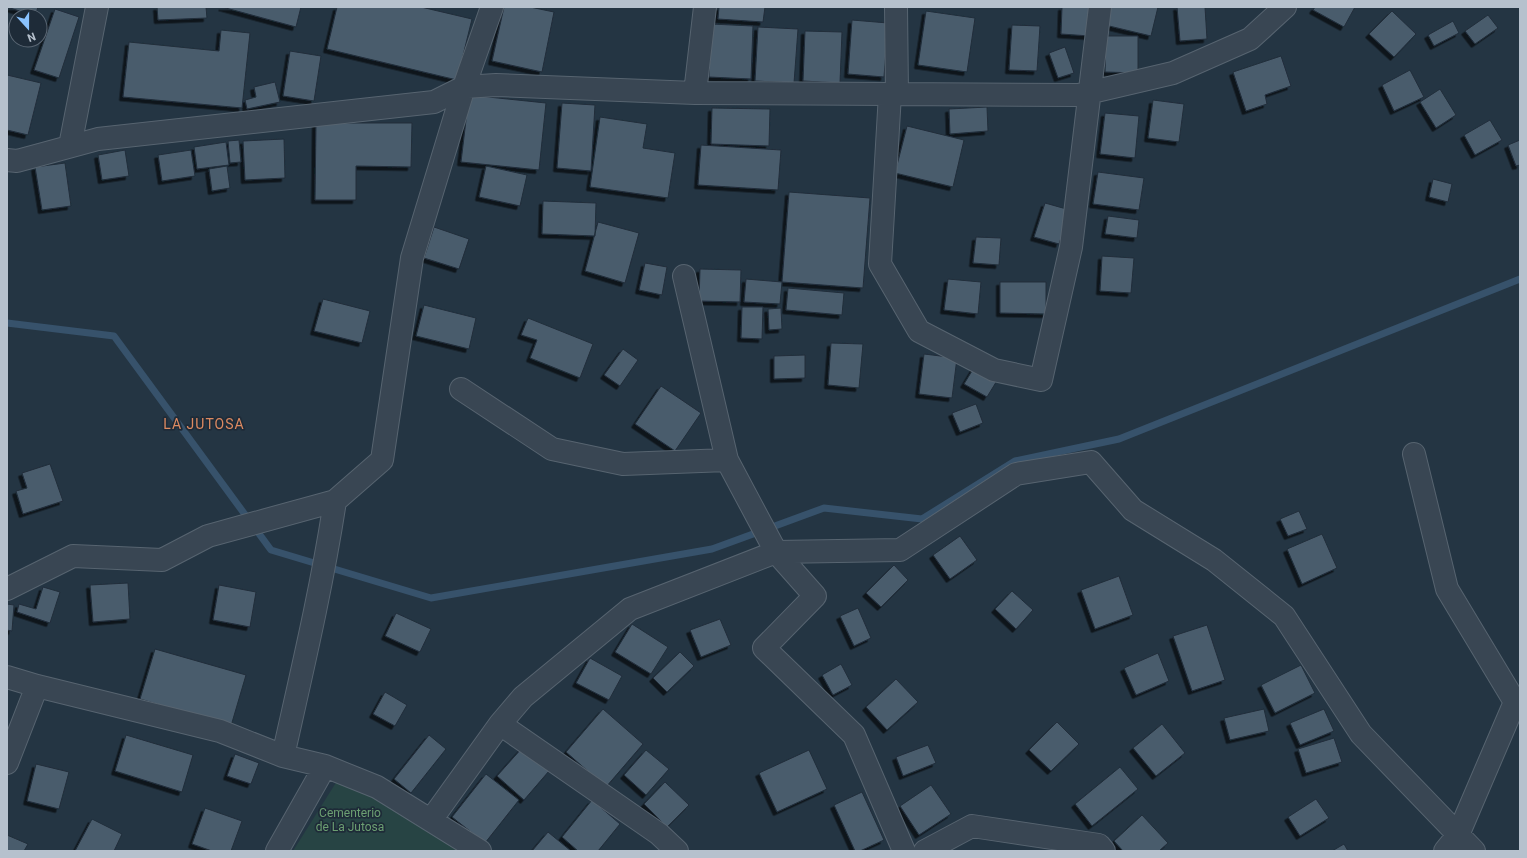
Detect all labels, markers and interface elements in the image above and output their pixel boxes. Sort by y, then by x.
north arrow [8,8,48,48]
text: N [25,29,37,44]
district label: LA JUTOSA [163,416,245,432]
park label: Cementerio de La Jutosa [316,806,384,834]

